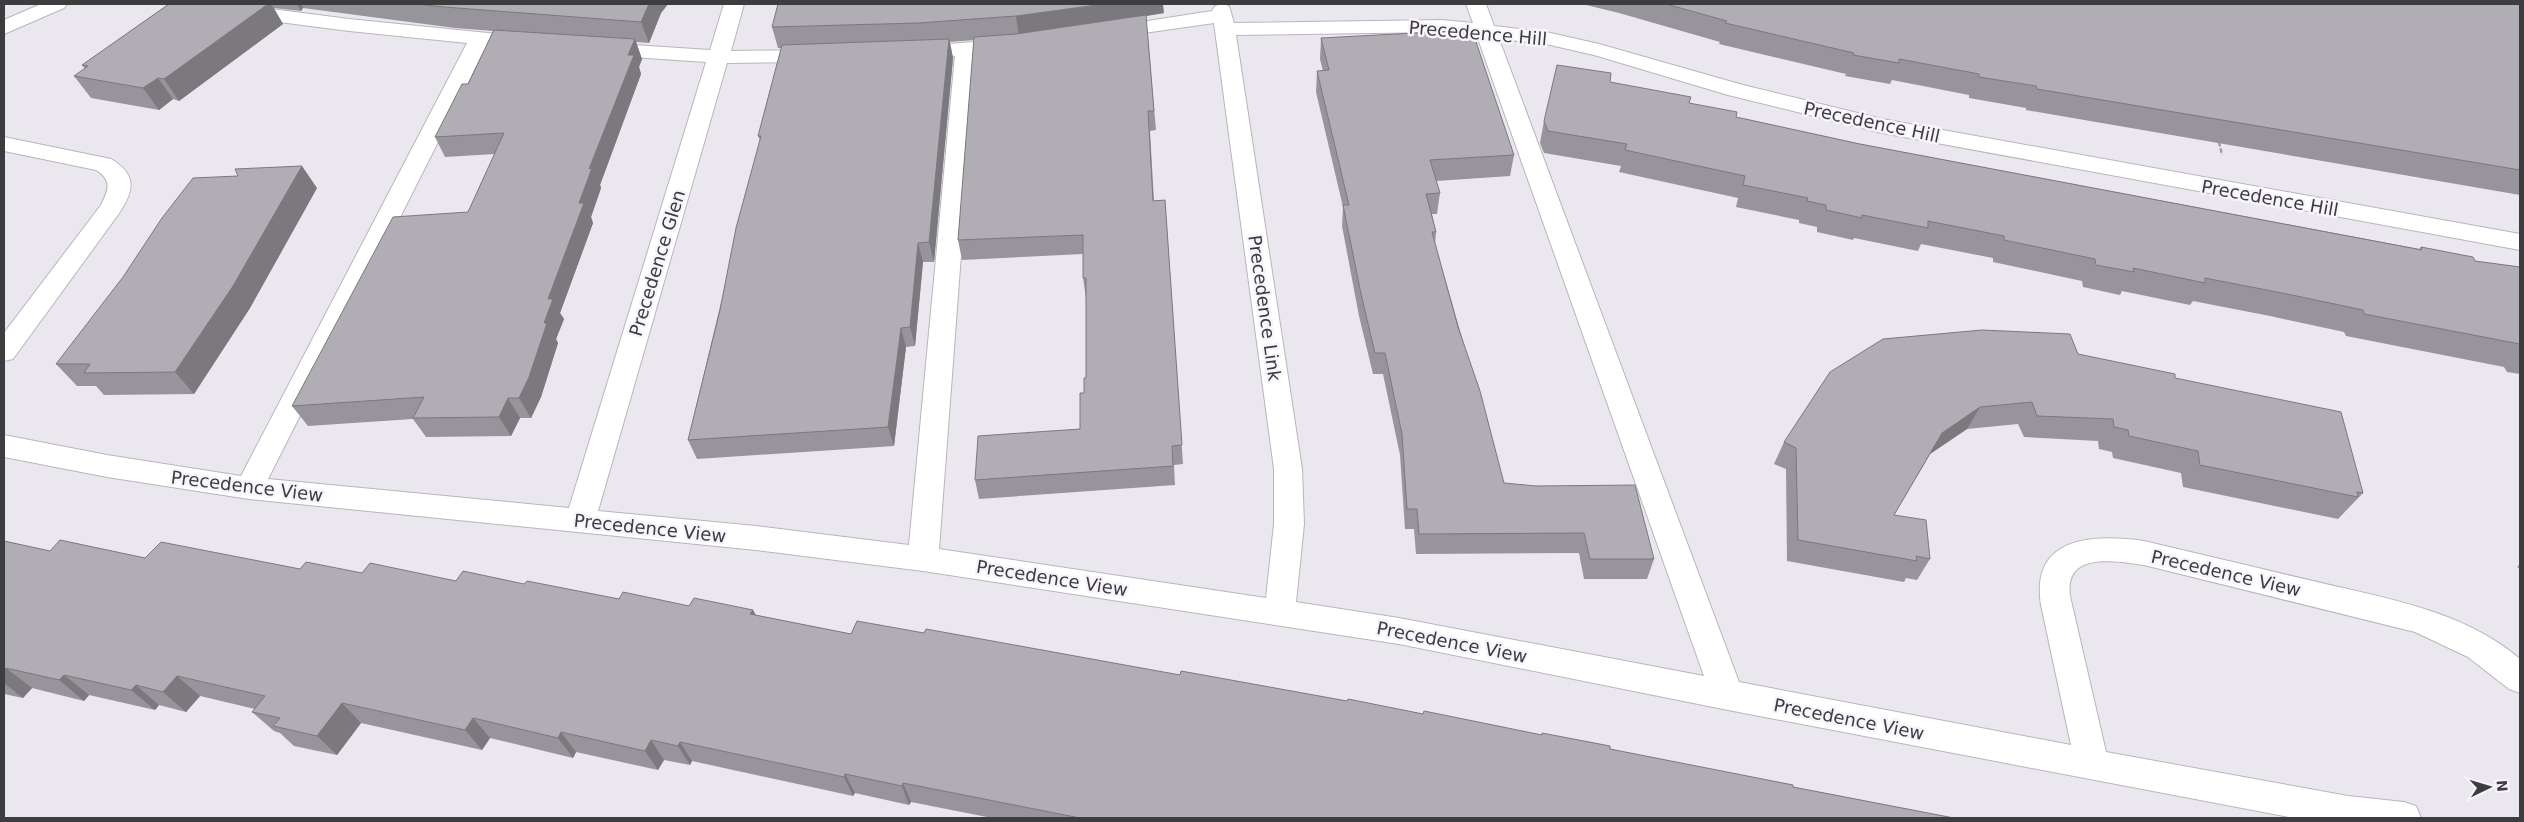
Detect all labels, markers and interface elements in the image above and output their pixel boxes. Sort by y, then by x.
street label: Precedence Hill [1408,16,1548,50]
street label: Precedence Hill [1802,97,1942,147]
street label: Precedence Hill [2200,176,2340,220]
street label: Precedence Glen [625,187,689,339]
street label: Precedence Link [1244,234,1286,383]
street label: Precedence View [170,466,324,506]
street label: Precedence View [573,510,727,546]
street label: Precedence View [2149,546,2303,600]
street label: Precedence View [975,556,1129,600]
street label: Precedence View [1375,617,1529,667]
street label: Precedence View [1772,694,1926,744]
north arrow [2464,762,2514,812]
text: N [2493,779,2510,792]

